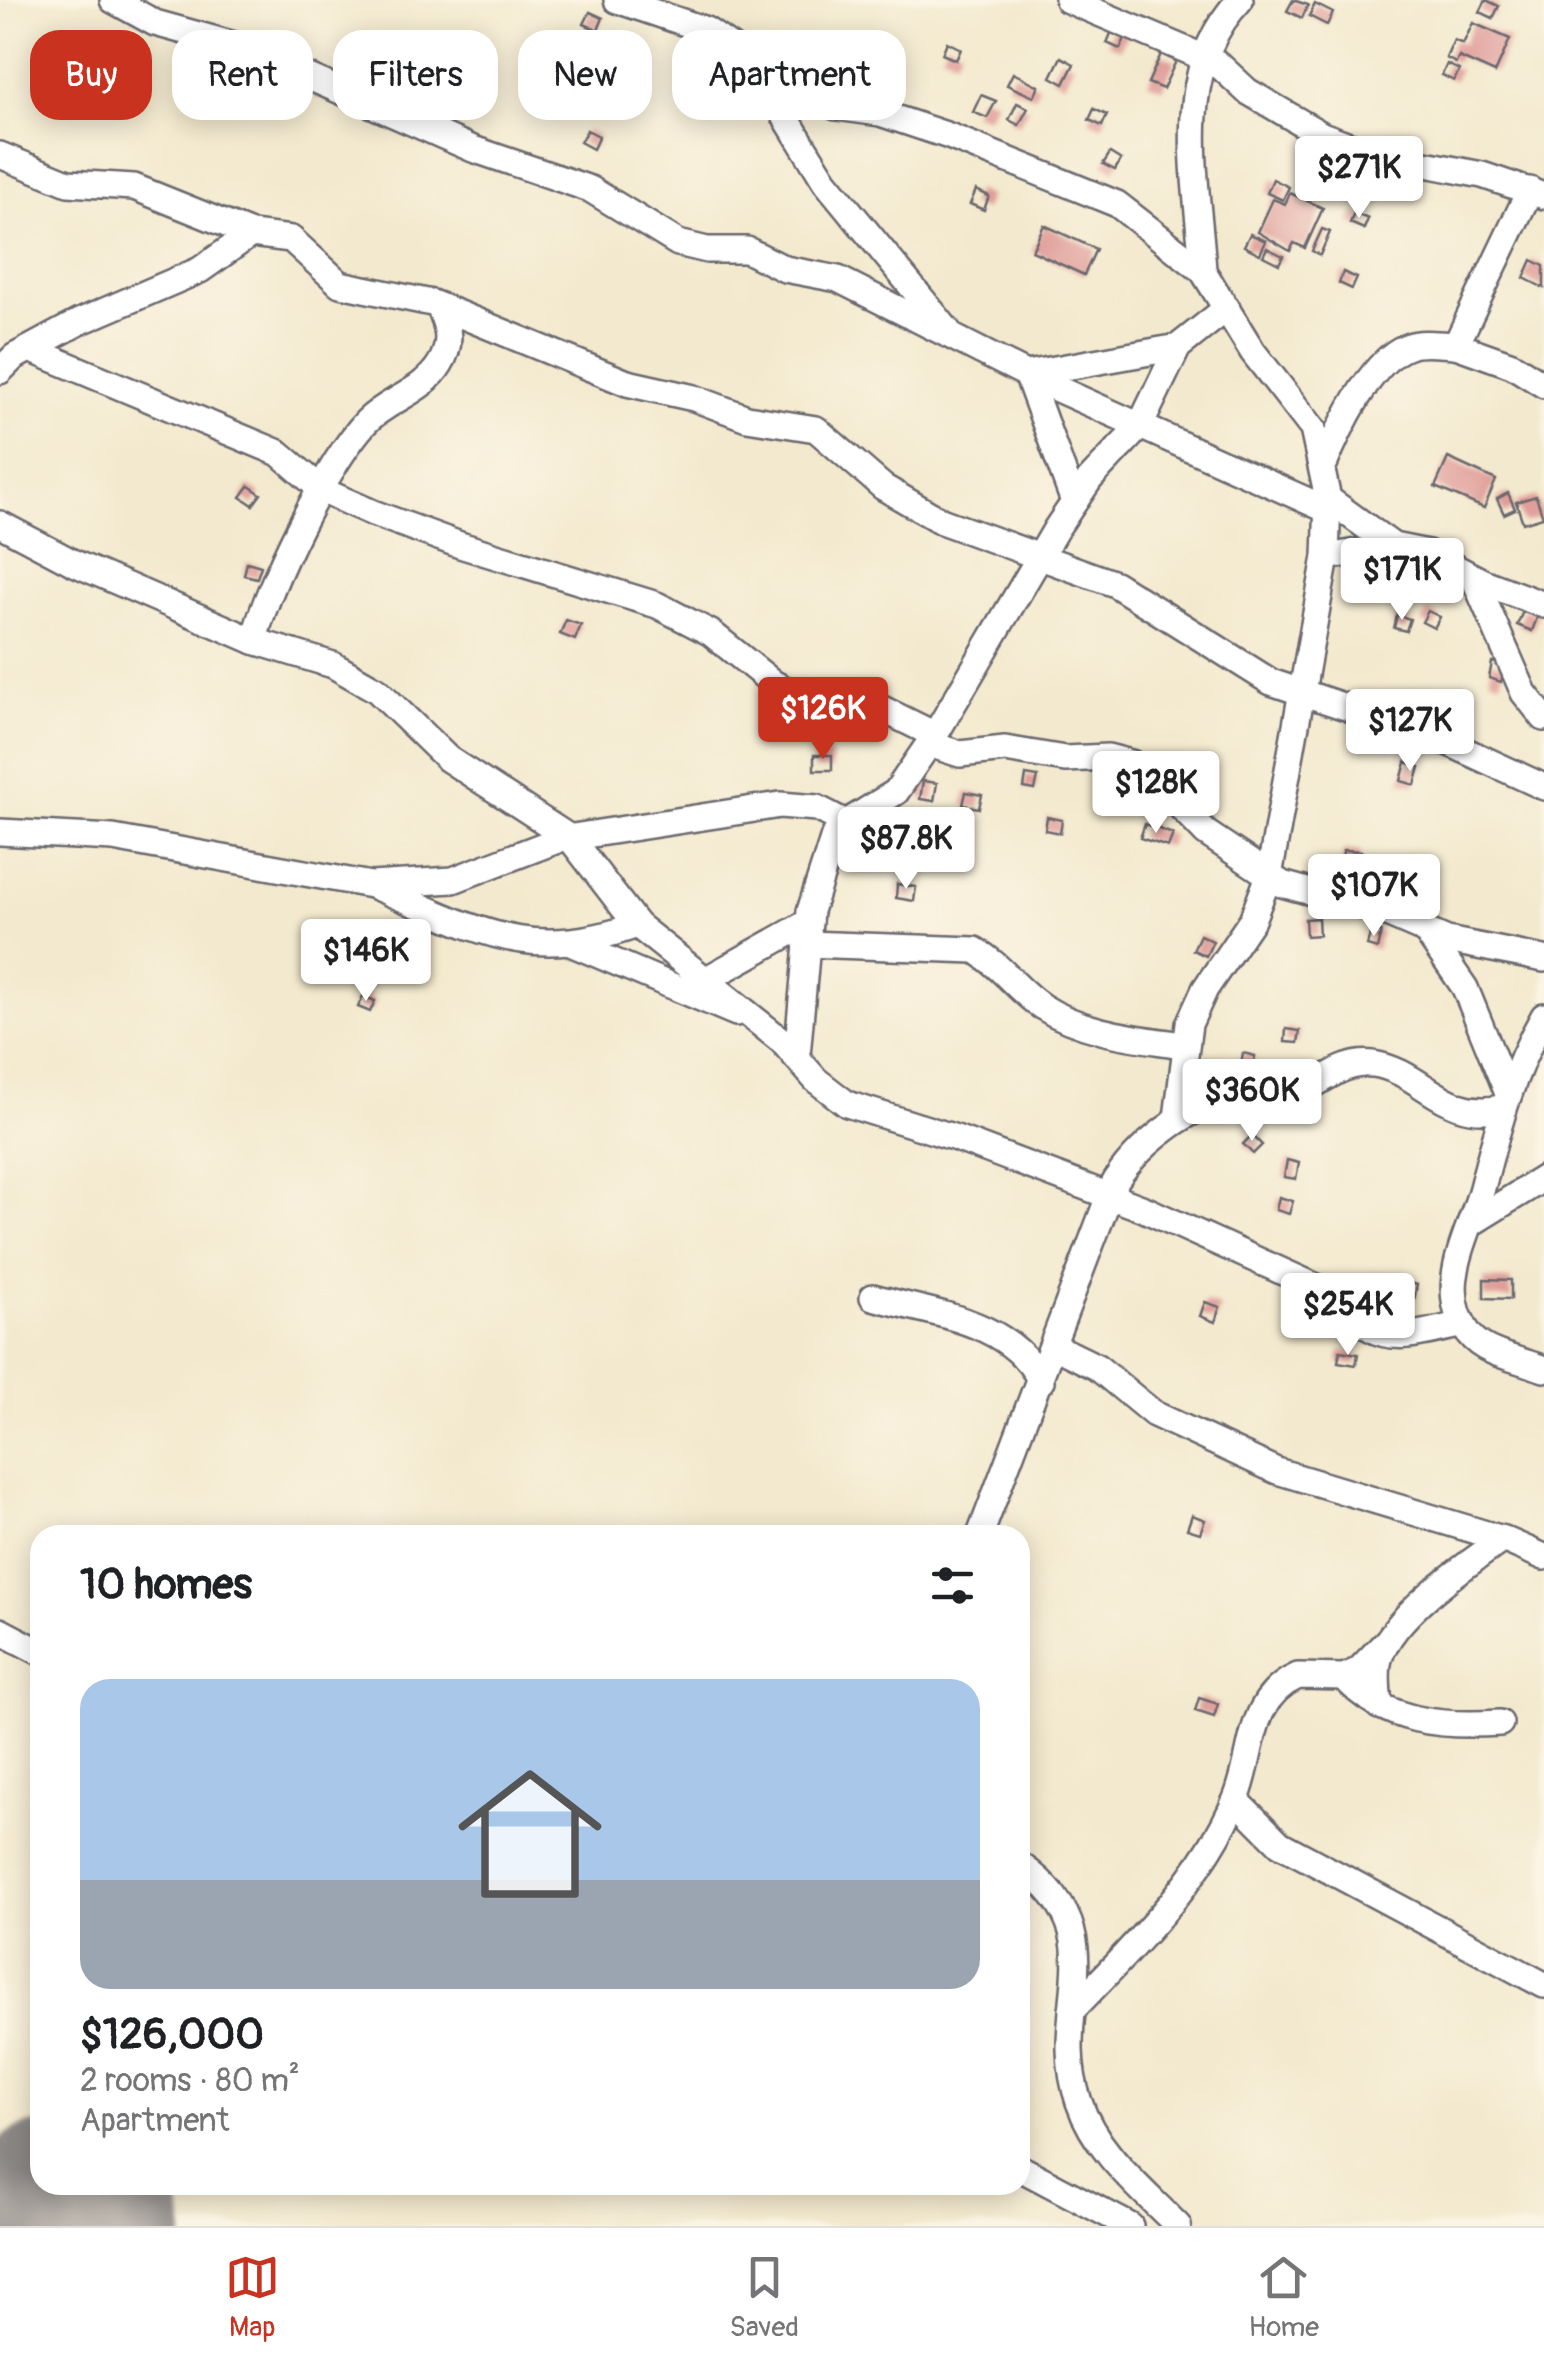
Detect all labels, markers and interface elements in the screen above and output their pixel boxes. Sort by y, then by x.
chip: Buy [30,30,152,120]
chip: Rent [172,30,313,120]
chip: Filters [333,30,498,120]
chip: New [518,30,652,120]
chip: Apartment [672,30,906,120]
pin: $271K [1289,136,1429,221]
text: $271K [1317,148,1401,188]
pin: $171K [1332,538,1472,623]
text: $171K [1363,550,1441,590]
pin: $126K [753,677,893,762]
text: $126K [780,689,866,729]
pin: $127K [1340,689,1480,774]
text: $127K [1368,701,1452,741]
pin: $128K [1086,751,1226,836]
text: $128K [1114,763,1198,803]
pin: $87.8K [825,807,987,892]
text: $87.8K [860,819,952,859]
pin: $107K [1304,854,1444,939]
text: $107K [1330,866,1418,906]
pin: $146K [296,919,436,1004]
text: $146K [323,931,409,971]
pin: $360K [1182,1059,1322,1144]
text: $360K [1205,1071,1299,1111]
pin: $254K [1278,1273,1418,1358]
text: $254K [1303,1285,1393,1325]
icon: filters [925,1558,980,1613]
text: 10 homes [80,1559,252,1611]
icon: home [440,1744,620,1924]
text: $126,000 [80,2009,264,2061]
text: 2 rooms · 80 m² [80,2061,300,2101]
text: Apartment [80,2101,229,2141]
tab: Map [225,2250,280,2345]
tab: Saved [729,2250,799,2345]
tab: Home [1249,2250,1319,2345]

